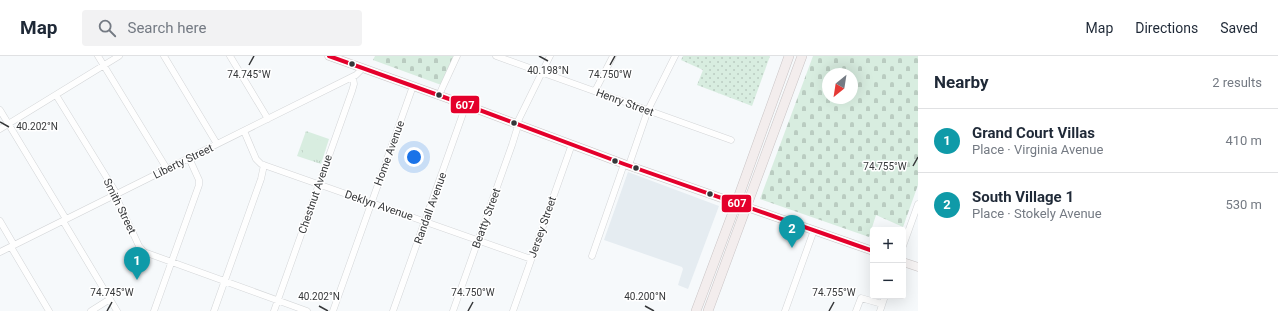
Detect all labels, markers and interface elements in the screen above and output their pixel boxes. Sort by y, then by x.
search box [82,10,362,46]
text: Map [20,16,58,39]
icon: search [96,17,118,39]
text: Search here [128,19,206,37]
text: Map [1086,20,1113,36]
text: Directions [1135,20,1198,36]
text: Saved [1220,20,1258,36]
unlabelled marker [347,59,357,69]
text: 40.198°N [527,65,569,76]
north arrow [822,68,858,104]
text: 74.745°W [227,69,271,80]
text: 74.750°W [588,69,632,80]
text: Nearby [934,72,989,92]
text: 2 results [1212,75,1262,90]
street label: Henry Street [594,86,656,119]
unlabelled marker [434,90,444,100]
line badge: 607 [450,95,480,114]
text: 607 [456,99,474,112]
unlabelled marker [509,118,519,128]
street label: Home Avenue [372,119,407,187]
text: 40.202°N [16,121,58,132]
text: Grand Court Villas [972,124,1095,142]
text: 1 [943,133,951,148]
text: 410 m [1225,133,1262,148]
street label: Liberty Street [151,141,216,182]
text: Place · Virginia Avenue [972,142,1103,157]
your location [404,147,424,167]
street label: Chestnut Avenue [296,153,335,235]
unlabelled marker [610,156,620,166]
text: 74.755°W [863,161,907,172]
unlabelled marker [631,163,641,173]
street label: Randall Avenue [412,171,449,246]
street label: Smith Street [100,176,139,237]
street label: Beatty Street [470,186,503,250]
street label: Deklyn Avenue [343,188,415,223]
text: South Village 1 [972,188,1074,206]
unlabelled marker [705,189,715,199]
street label: Jersey Street [526,194,559,260]
line badge: 607 [721,194,752,213]
text: 607 [728,197,746,210]
text: 2 [943,197,951,212]
text: 530 m [1225,197,1262,212]
text: Place · Stokely Avenue [972,206,1102,221]
pin: 2 [779,215,805,248]
map controls [870,227,906,299]
button: + [870,227,906,263]
pin: 1 [124,247,150,280]
button: − [870,263,906,299]
text: 74.745°W [90,287,134,298]
text: 74.750°W [451,287,495,298]
text: 74.755°W [812,287,856,298]
text: 40.202°N [298,291,340,302]
text: 40.200°N [624,291,666,302]

